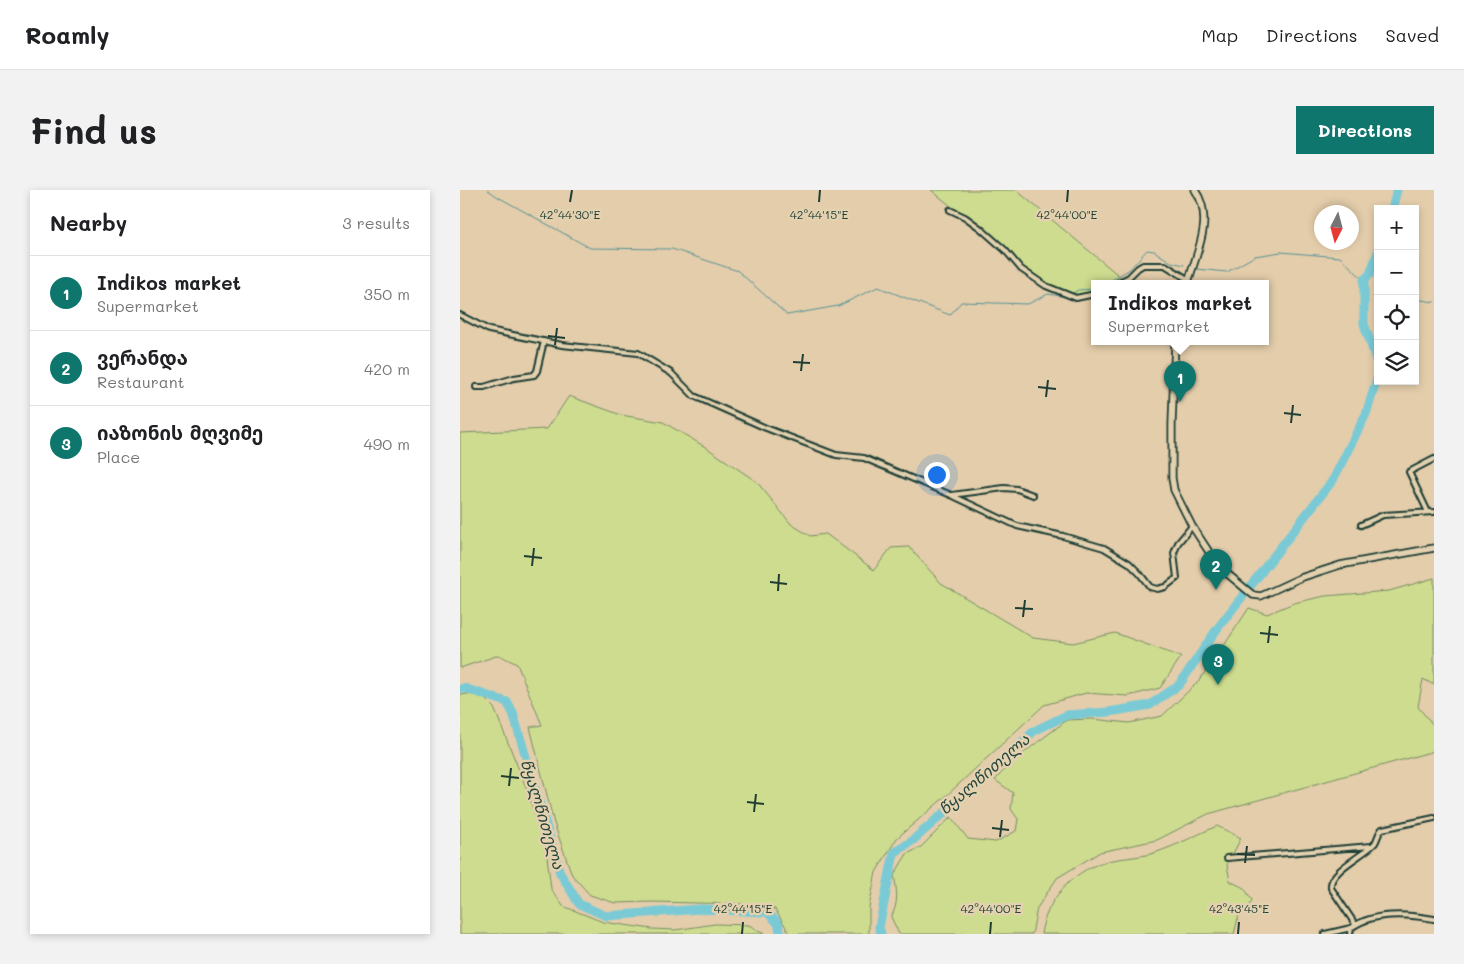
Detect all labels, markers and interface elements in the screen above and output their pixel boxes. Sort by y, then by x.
text: Roamly [25,19,109,50]
text: Map [1201,23,1238,47]
text: Directions [1266,23,1358,47]
text: Saved [1386,23,1439,47]
button: Directions [1296,106,1434,154]
text: Find us [30,107,157,153]
north arrow [1314,205,1359,250]
map controls [1374,205,1419,385]
button: + [1374,205,1419,250]
text: 42°44'30"E [540,206,600,222]
text: 42°44'15"E [790,206,848,222]
text: 42°44'00"E [1036,206,1098,222]
text: Nearby [50,209,127,236]
text: 3 results [342,212,410,233]
button: − [1374,250,1419,295]
text: Indikos market [97,270,241,295]
popup [1091,280,1269,345]
text: 1 [62,283,70,304]
text: 350 m [364,283,410,304]
text: Indikos market [1108,290,1252,315]
text: Supermarket [97,295,199,316]
button: locate [1374,295,1419,340]
text: Supermarket [1108,315,1210,336]
button: layers [1374,340,1419,385]
text: ვერანდა [97,345,188,370]
text: 2 [62,358,70,379]
text: 420 m [364,358,410,379]
pin: 1 [1164,361,1196,402]
text: Restaurant [97,371,185,392]
text: იაზონის მღვიმე [97,420,263,445]
text: 3 [61,433,71,454]
text: 490 m [363,433,410,454]
text: Place [97,446,140,467]
your location [924,462,950,488]
pin: 2 [1200,549,1232,590]
pin: 3 [1202,644,1234,685]
water label: წყალწითელა [934,728,1034,819]
water label: წყალწითელა [517,756,570,872]
text: 42°44'15"E [714,900,772,916]
text: 42°44'00"E [960,900,1022,916]
text: 42°43'45"E [1209,900,1269,916]

